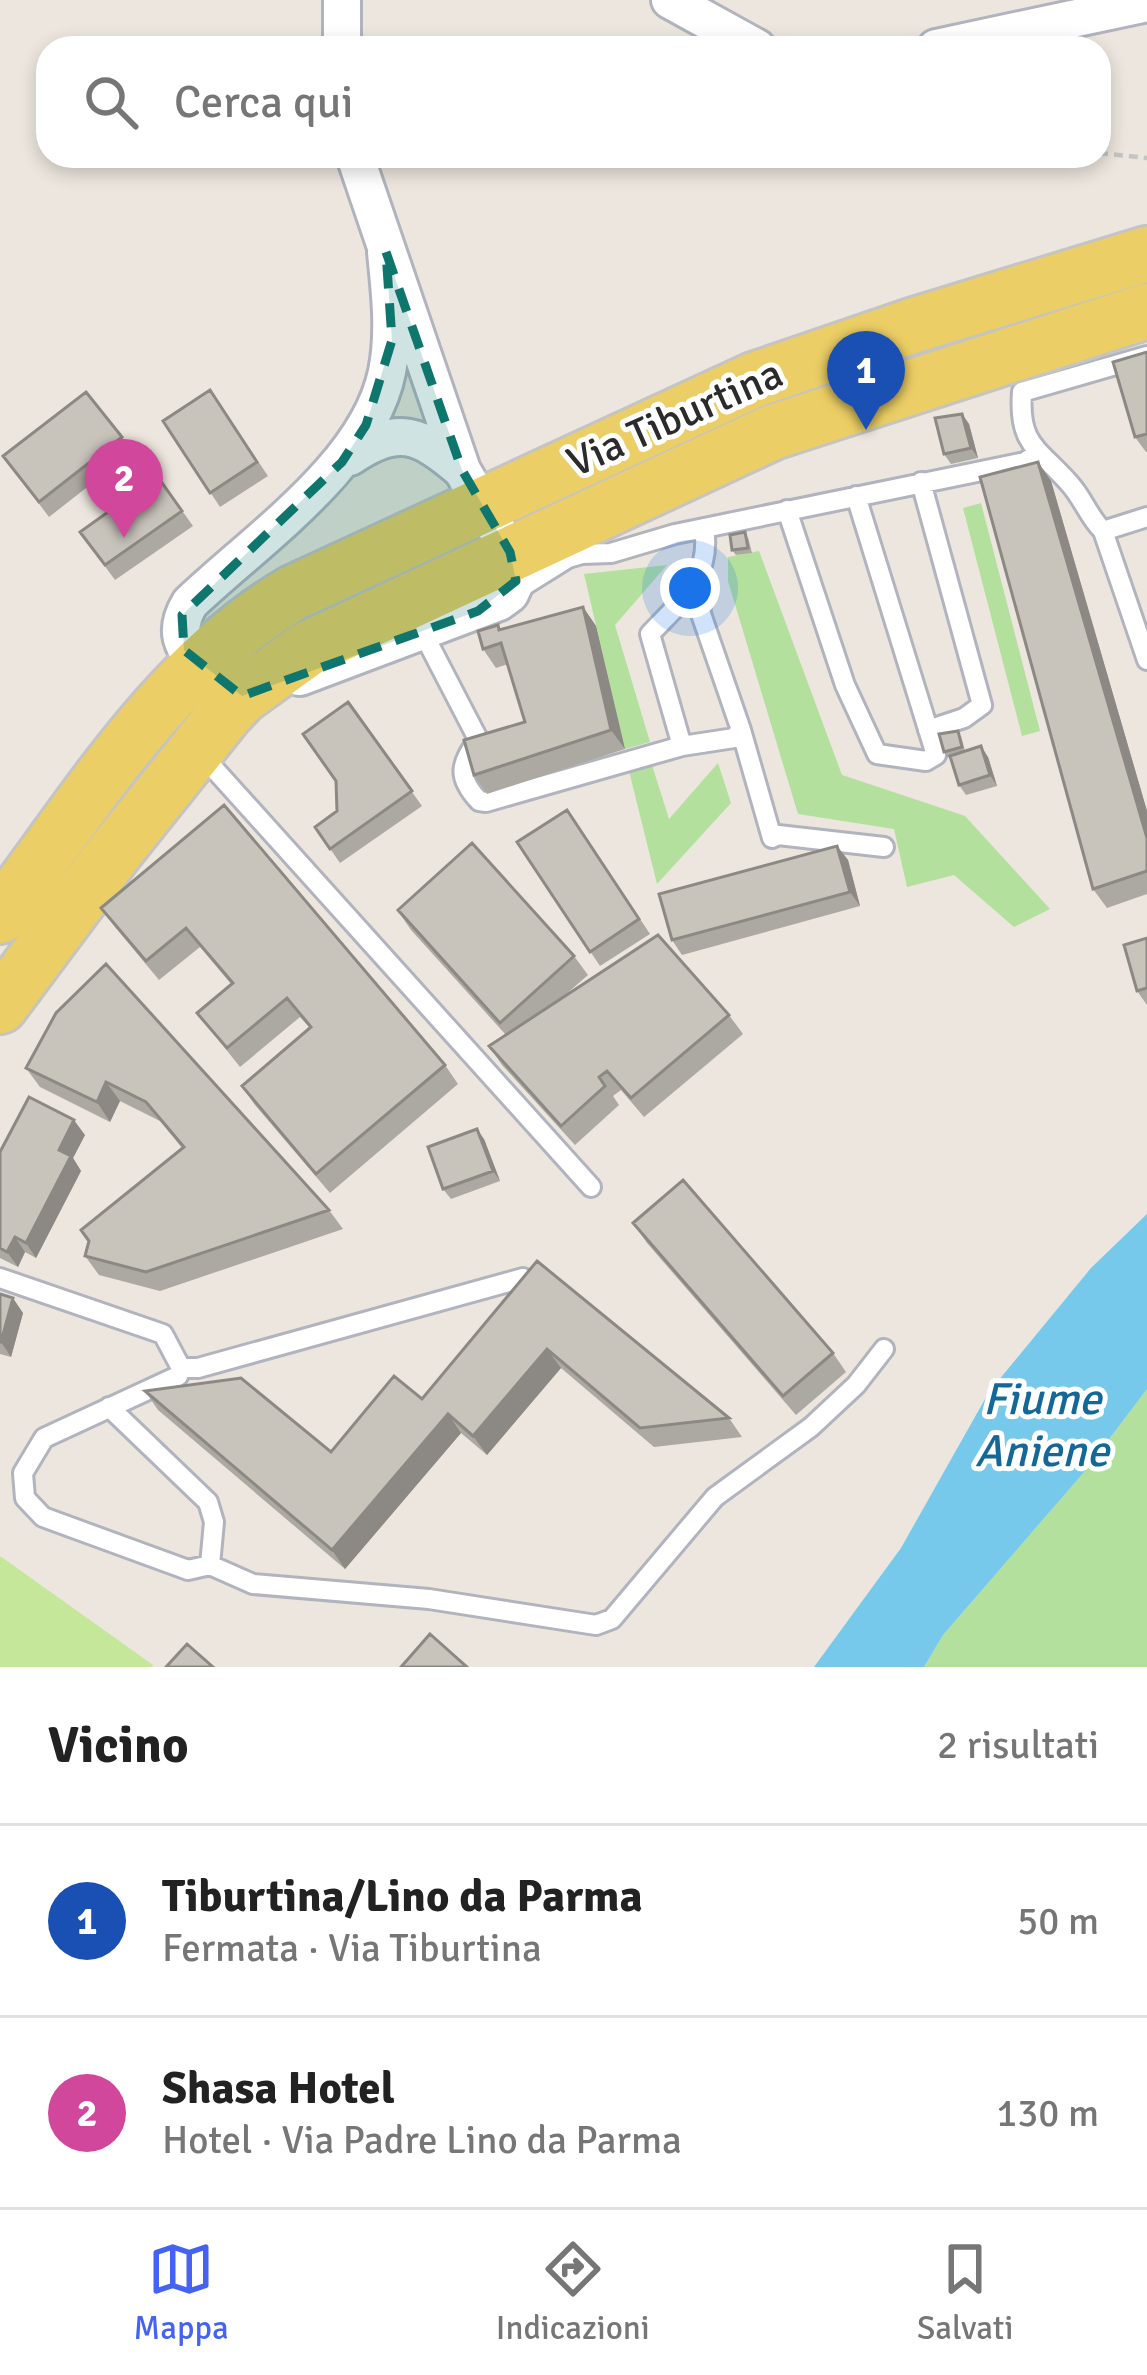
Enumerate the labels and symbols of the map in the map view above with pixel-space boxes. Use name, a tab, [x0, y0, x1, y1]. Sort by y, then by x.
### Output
pin: 1	[827, 331, 905, 430]
street label: Via Tiburtina	[559, 348, 791, 488]
pin: 2	[85, 439, 163, 538]
your location	[660, 558, 720, 618]
water label: Fiume Aniene	[975, 1372, 1111, 1479]

